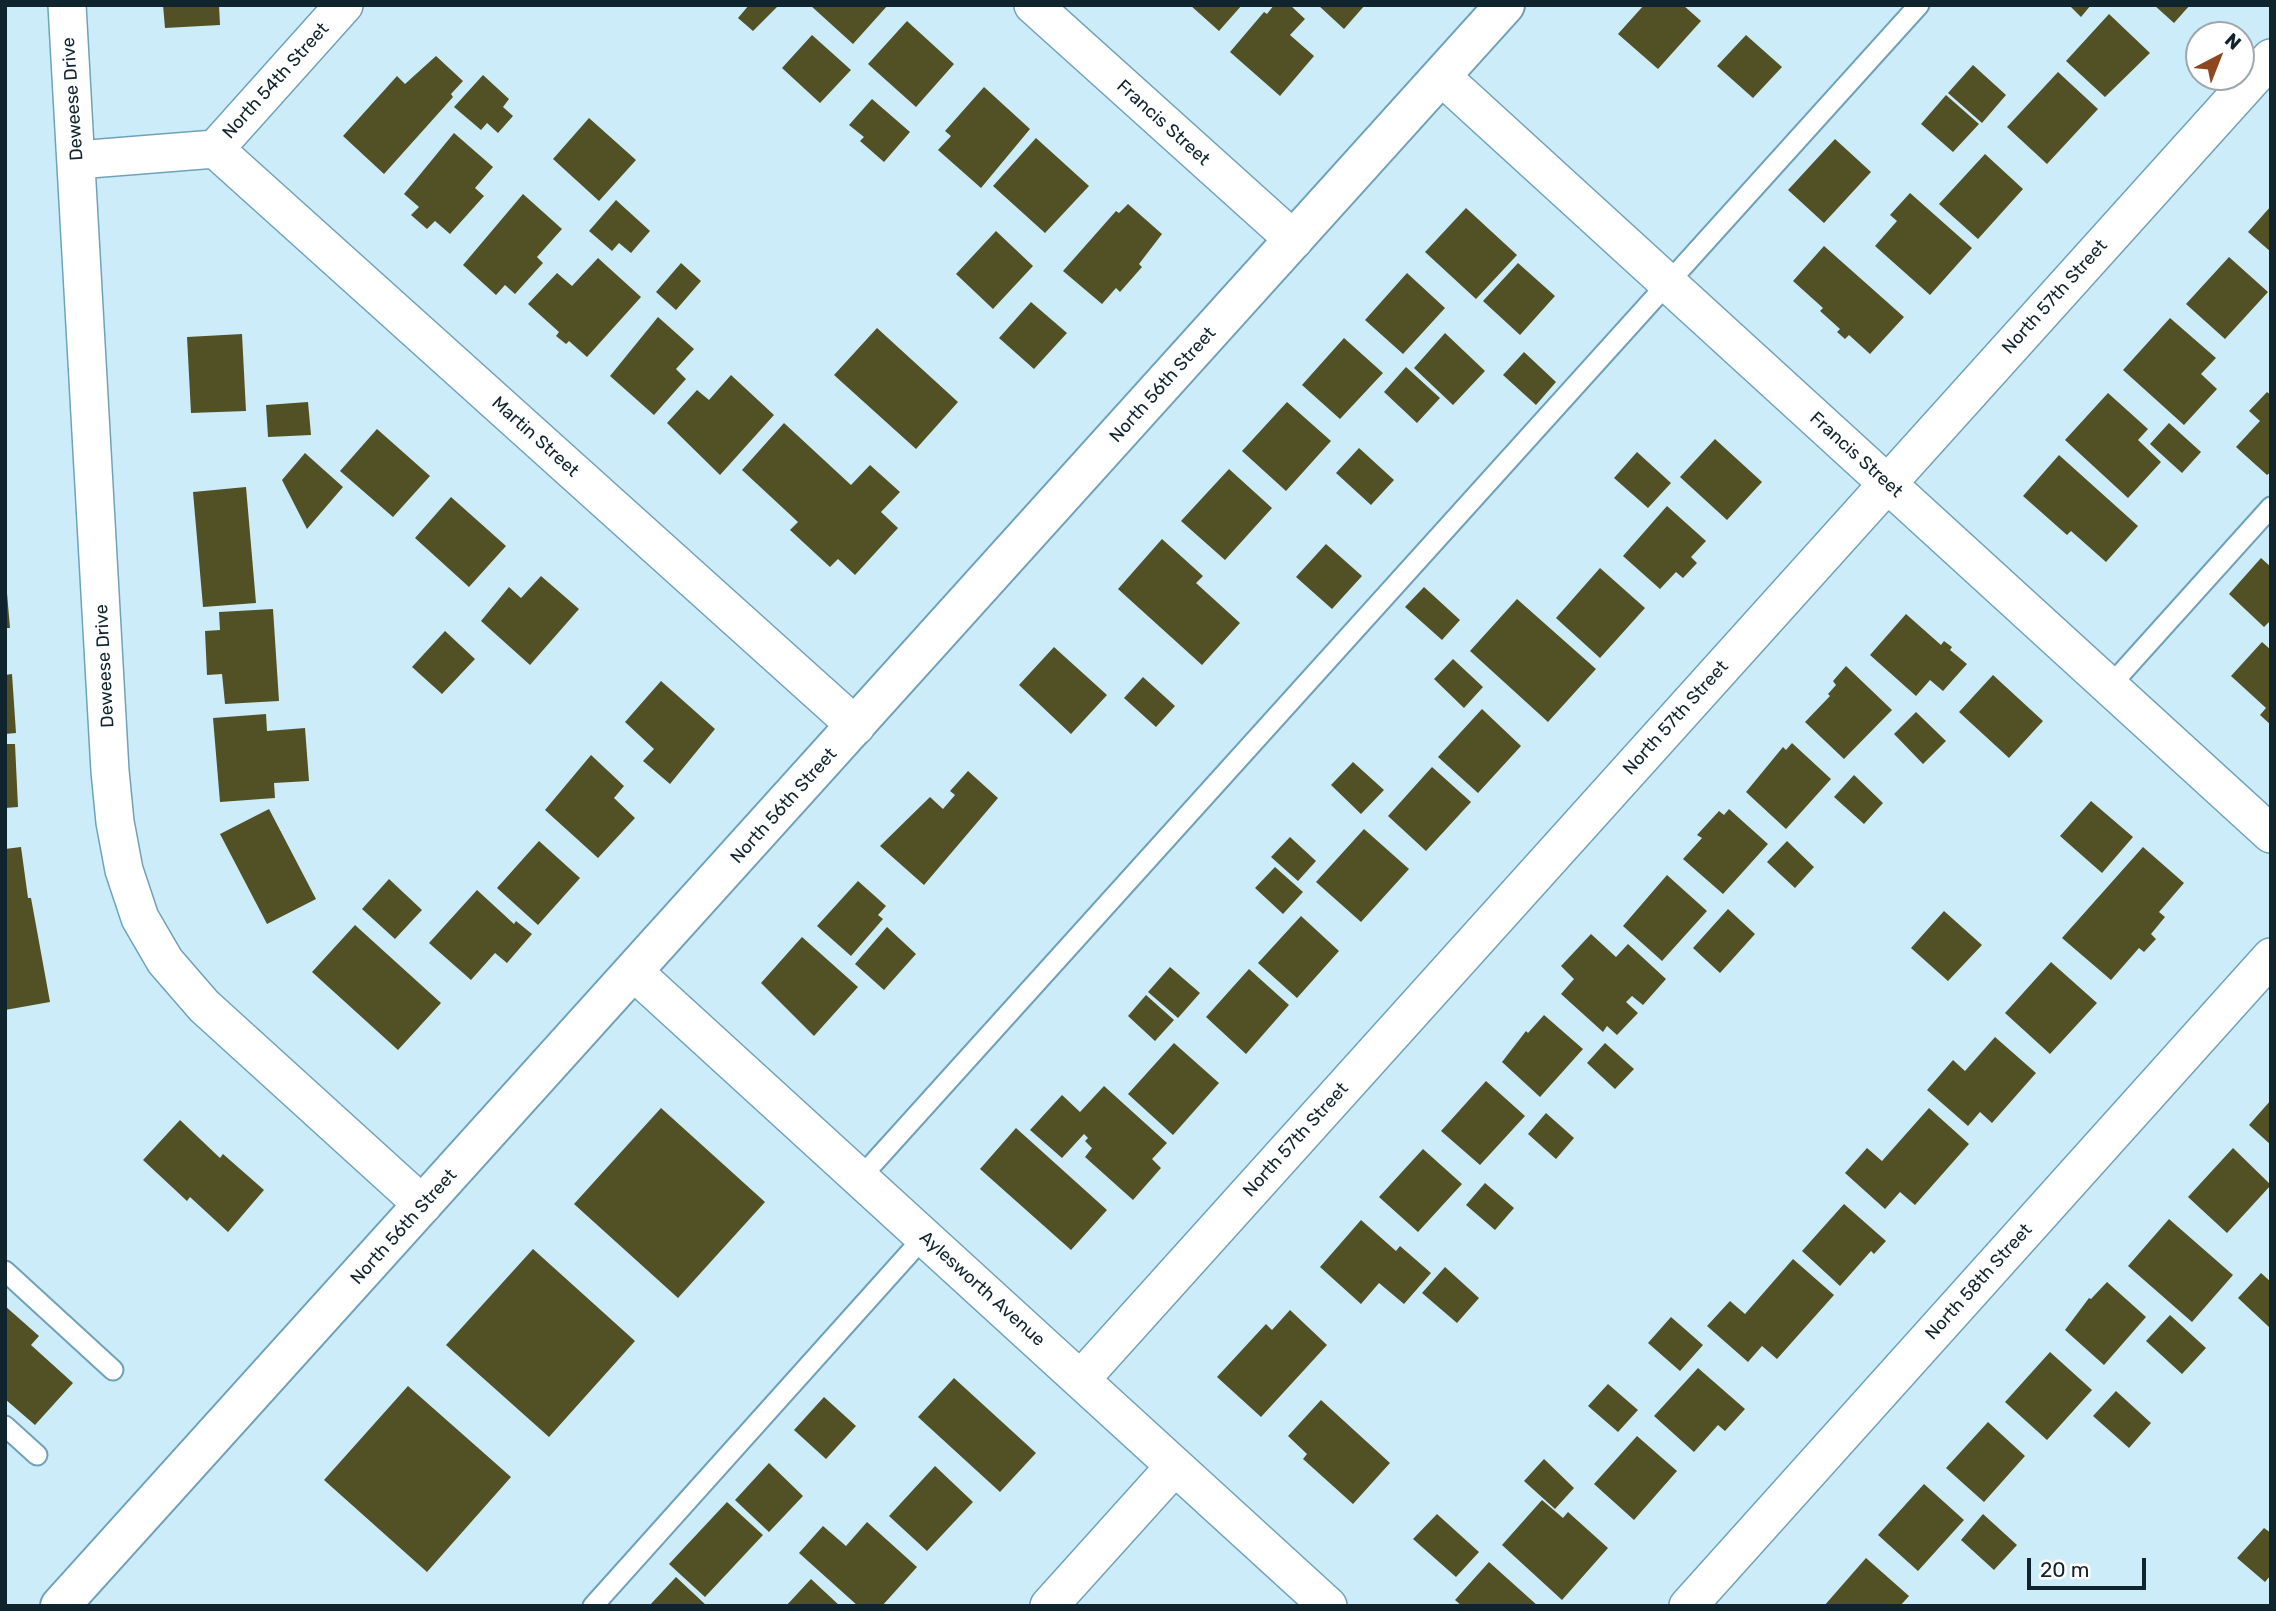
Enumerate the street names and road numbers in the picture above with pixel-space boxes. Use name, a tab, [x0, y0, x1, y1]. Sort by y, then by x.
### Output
street label: North 54th Street	[218, 19, 334, 143]
street label: Deweese Drive	[58, 37, 88, 161]
street label: Francis Street	[1112, 76, 1214, 170]
street label: North 57th Street	[1998, 235, 2112, 359]
street label: North 56th Street	[1105, 323, 1221, 447]
street label: Martin Street	[487, 392, 583, 482]
street label: Francis Street	[1805, 408, 1907, 502]
street label: Deweese Drive	[91, 604, 119, 728]
street label: North 57th Street	[1619, 656, 1733, 780]
street label: North 56th Street	[726, 744, 842, 868]
street label: North 57th Street	[1239, 1078, 1353, 1202]
street label: North 56th Street	[346, 1165, 462, 1289]
street label: North 58th Street	[1921, 1220, 2037, 1344]
street label: Aylesworth Avenue	[915, 1227, 1049, 1351]

